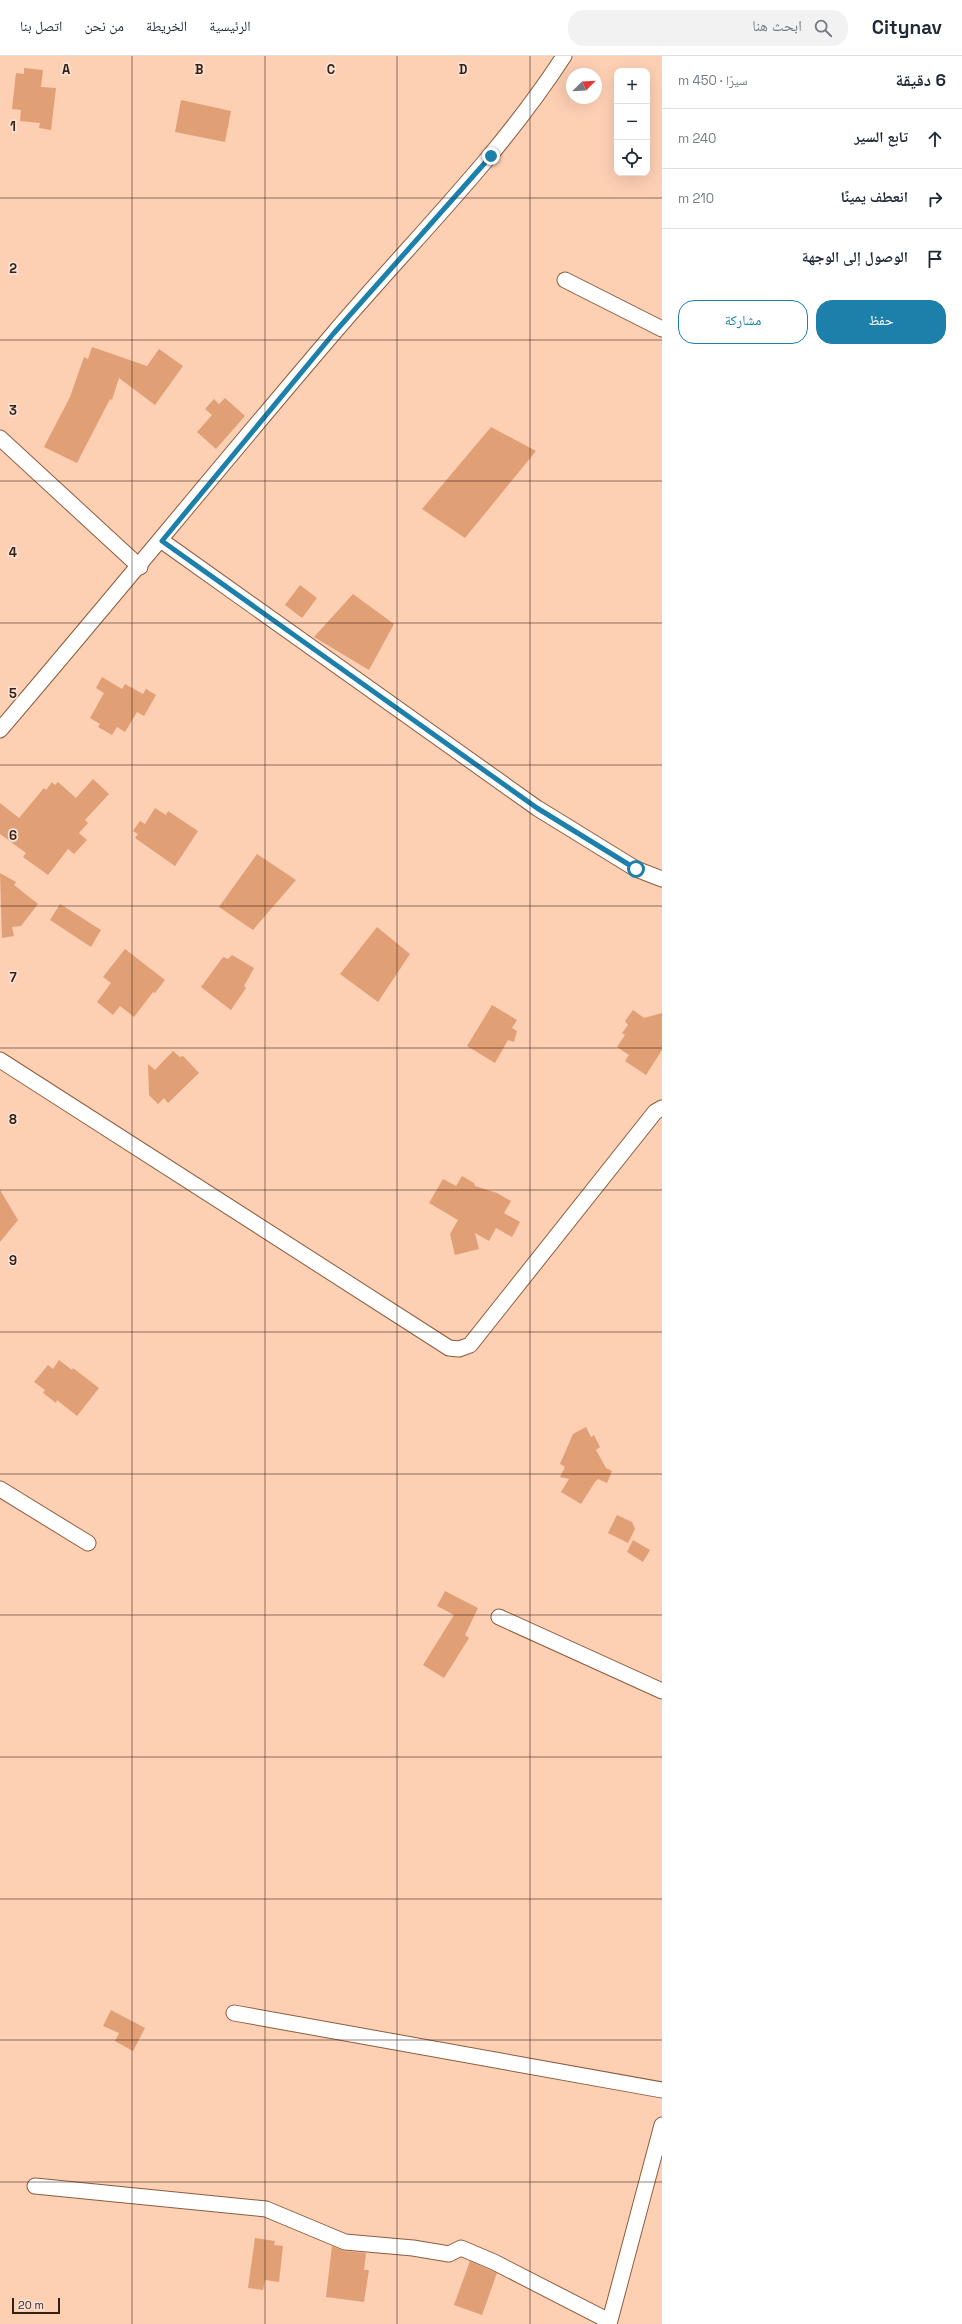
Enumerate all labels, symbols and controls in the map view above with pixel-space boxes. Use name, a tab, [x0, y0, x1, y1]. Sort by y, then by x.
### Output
search box	[568, 10, 848, 46]
text: Citynav	[872, 15, 942, 40]
text: ابحث هنا	[752, 16, 802, 35]
text: اتصل بنا	[20, 17, 62, 35]
text: من نحن	[84, 17, 124, 35]
text: الخريطة	[146, 17, 187, 35]
text: الرئيسية	[209, 17, 251, 35]
icon: search	[812, 17, 834, 39]
text: A	[62, 61, 71, 78]
text: B	[195, 61, 204, 78]
text: C	[327, 61, 335, 78]
text: D	[459, 61, 468, 78]
north arrow	[566, 68, 602, 104]
map controls	[614, 68, 650, 176]
button: +	[614, 68, 650, 104]
text: 6 دقيقة	[895, 69, 946, 91]
text: سيرًا · 450 m	[678, 72, 747, 89]
button: −	[614, 104, 650, 140]
text: 1	[10, 118, 16, 135]
text: تابع السير	[854, 127, 908, 146]
icon: ahead	[924, 128, 946, 150]
text: 240 m	[678, 130, 716, 147]
button: locate	[614, 140, 650, 176]
route end	[482, 147, 500, 165]
text: انعطف يمينًا	[841, 187, 908, 206]
icon: right	[924, 188, 946, 210]
text: 210 m	[678, 190, 714, 207]
text: الوصول إلى الوجهة	[802, 247, 908, 266]
icon: arrive	[924, 248, 946, 270]
text: 2	[9, 260, 17, 277]
button: مشاركة	[678, 300, 808, 344]
button: حفظ	[816, 300, 946, 344]
text: 3	[9, 402, 17, 419]
text: 4	[9, 544, 17, 561]
text: 5	[9, 685, 17, 702]
text: 6	[9, 827, 17, 844]
route start	[627, 860, 645, 878]
text: 7	[9, 969, 17, 986]
text: 8	[9, 1111, 17, 1128]
text: 9	[9, 1252, 17, 1269]
scale bar	[12, 2296, 60, 2315]
text: 20 m	[18, 2298, 44, 2312]

